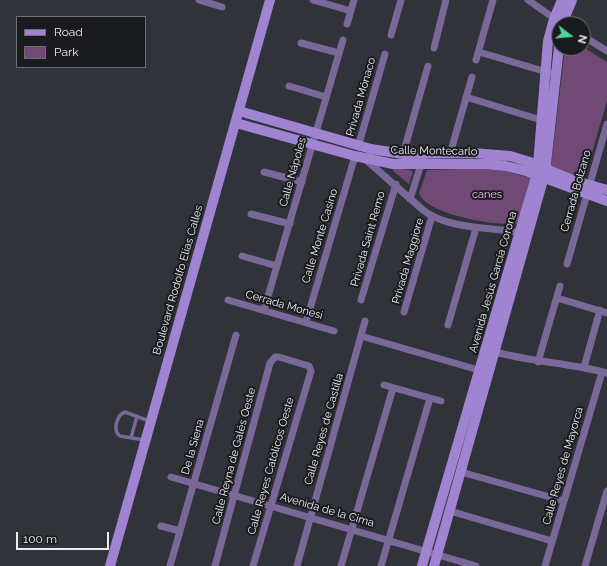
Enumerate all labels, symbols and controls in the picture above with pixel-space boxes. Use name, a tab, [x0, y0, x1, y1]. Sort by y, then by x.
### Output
legend	[16, 16, 146, 68]
north arrow	[551, 16, 591, 56]
text: Road	[54, 25, 83, 39]
text: N	[575, 33, 589, 45]
text: Park	[54, 45, 79, 59]
street label: Privada Mónaco	[343, 56, 379, 138]
street label: Calle Nápoles	[277, 136, 309, 208]
street label: Calle Montecarlo	[391, 144, 477, 158]
street label: Cerrada Bolzano	[558, 149, 594, 233]
street label: Calle Monte Casino	[299, 187, 341, 285]
park label: canes	[472, 188, 502, 202]
street label: Privada Saint Remo	[348, 190, 388, 288]
street label: Boulevard Rodolfo Elías Calles	[150, 204, 206, 356]
street label: Avenida Jesús García Corona	[466, 210, 520, 354]
street label: Privada Maggiore	[389, 217, 427, 305]
street label: Cerrada Monesi	[244, 288, 324, 322]
street label: Calle Reyes de Castilla	[302, 372, 346, 486]
street label: Calle Reyna de Galés Oeste	[209, 386, 259, 526]
street label: Calle Reyes Católicos Oeste	[245, 396, 297, 536]
street label: Calle Reyes de Mayorca	[540, 406, 586, 526]
street label: De la Siena	[179, 418, 207, 476]
street label: Avenida de la Cima	[278, 490, 376, 530]
scale bar	[18, 524, 111, 550]
text: 100 m	[23, 532, 57, 546]

